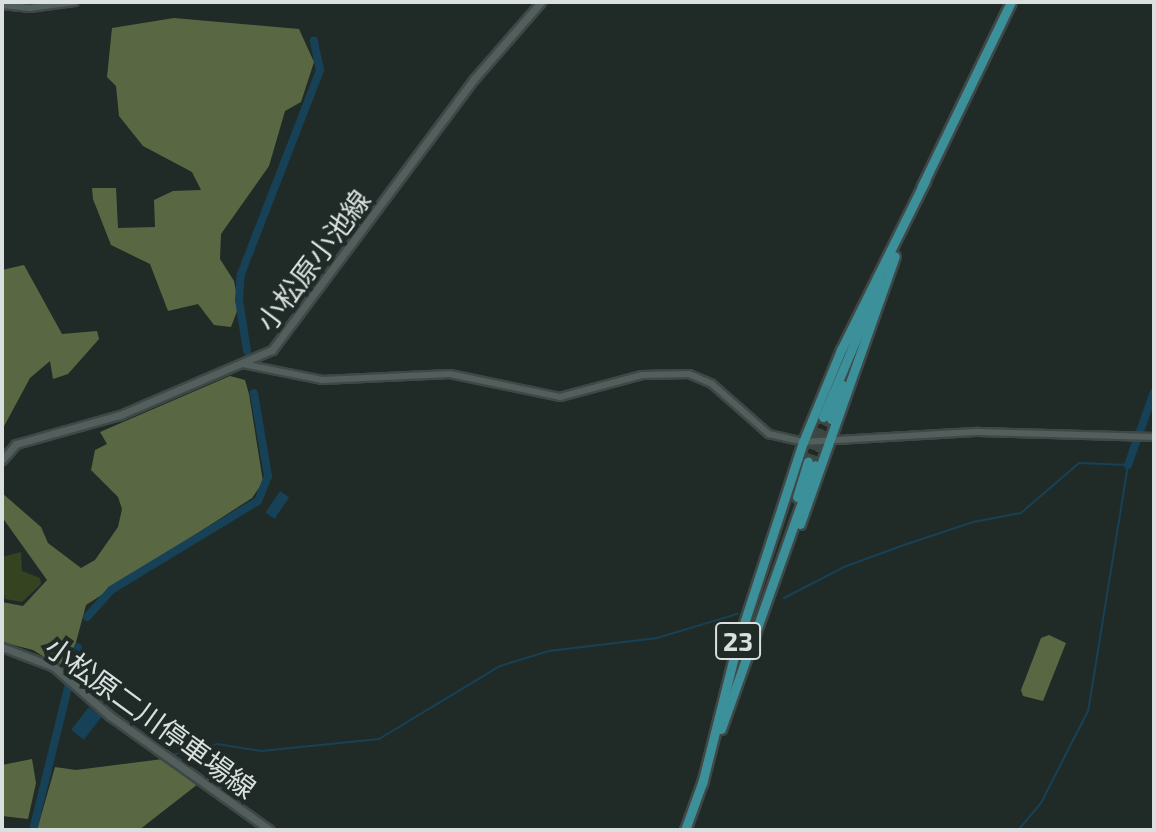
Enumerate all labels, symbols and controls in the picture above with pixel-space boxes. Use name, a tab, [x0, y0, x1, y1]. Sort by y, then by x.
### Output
street label: 小松原小池線	[249, 183, 377, 337]
road number: 23	[714, 619, 762, 663]
street label: 小松原二川停車場線	[39, 629, 263, 805]

